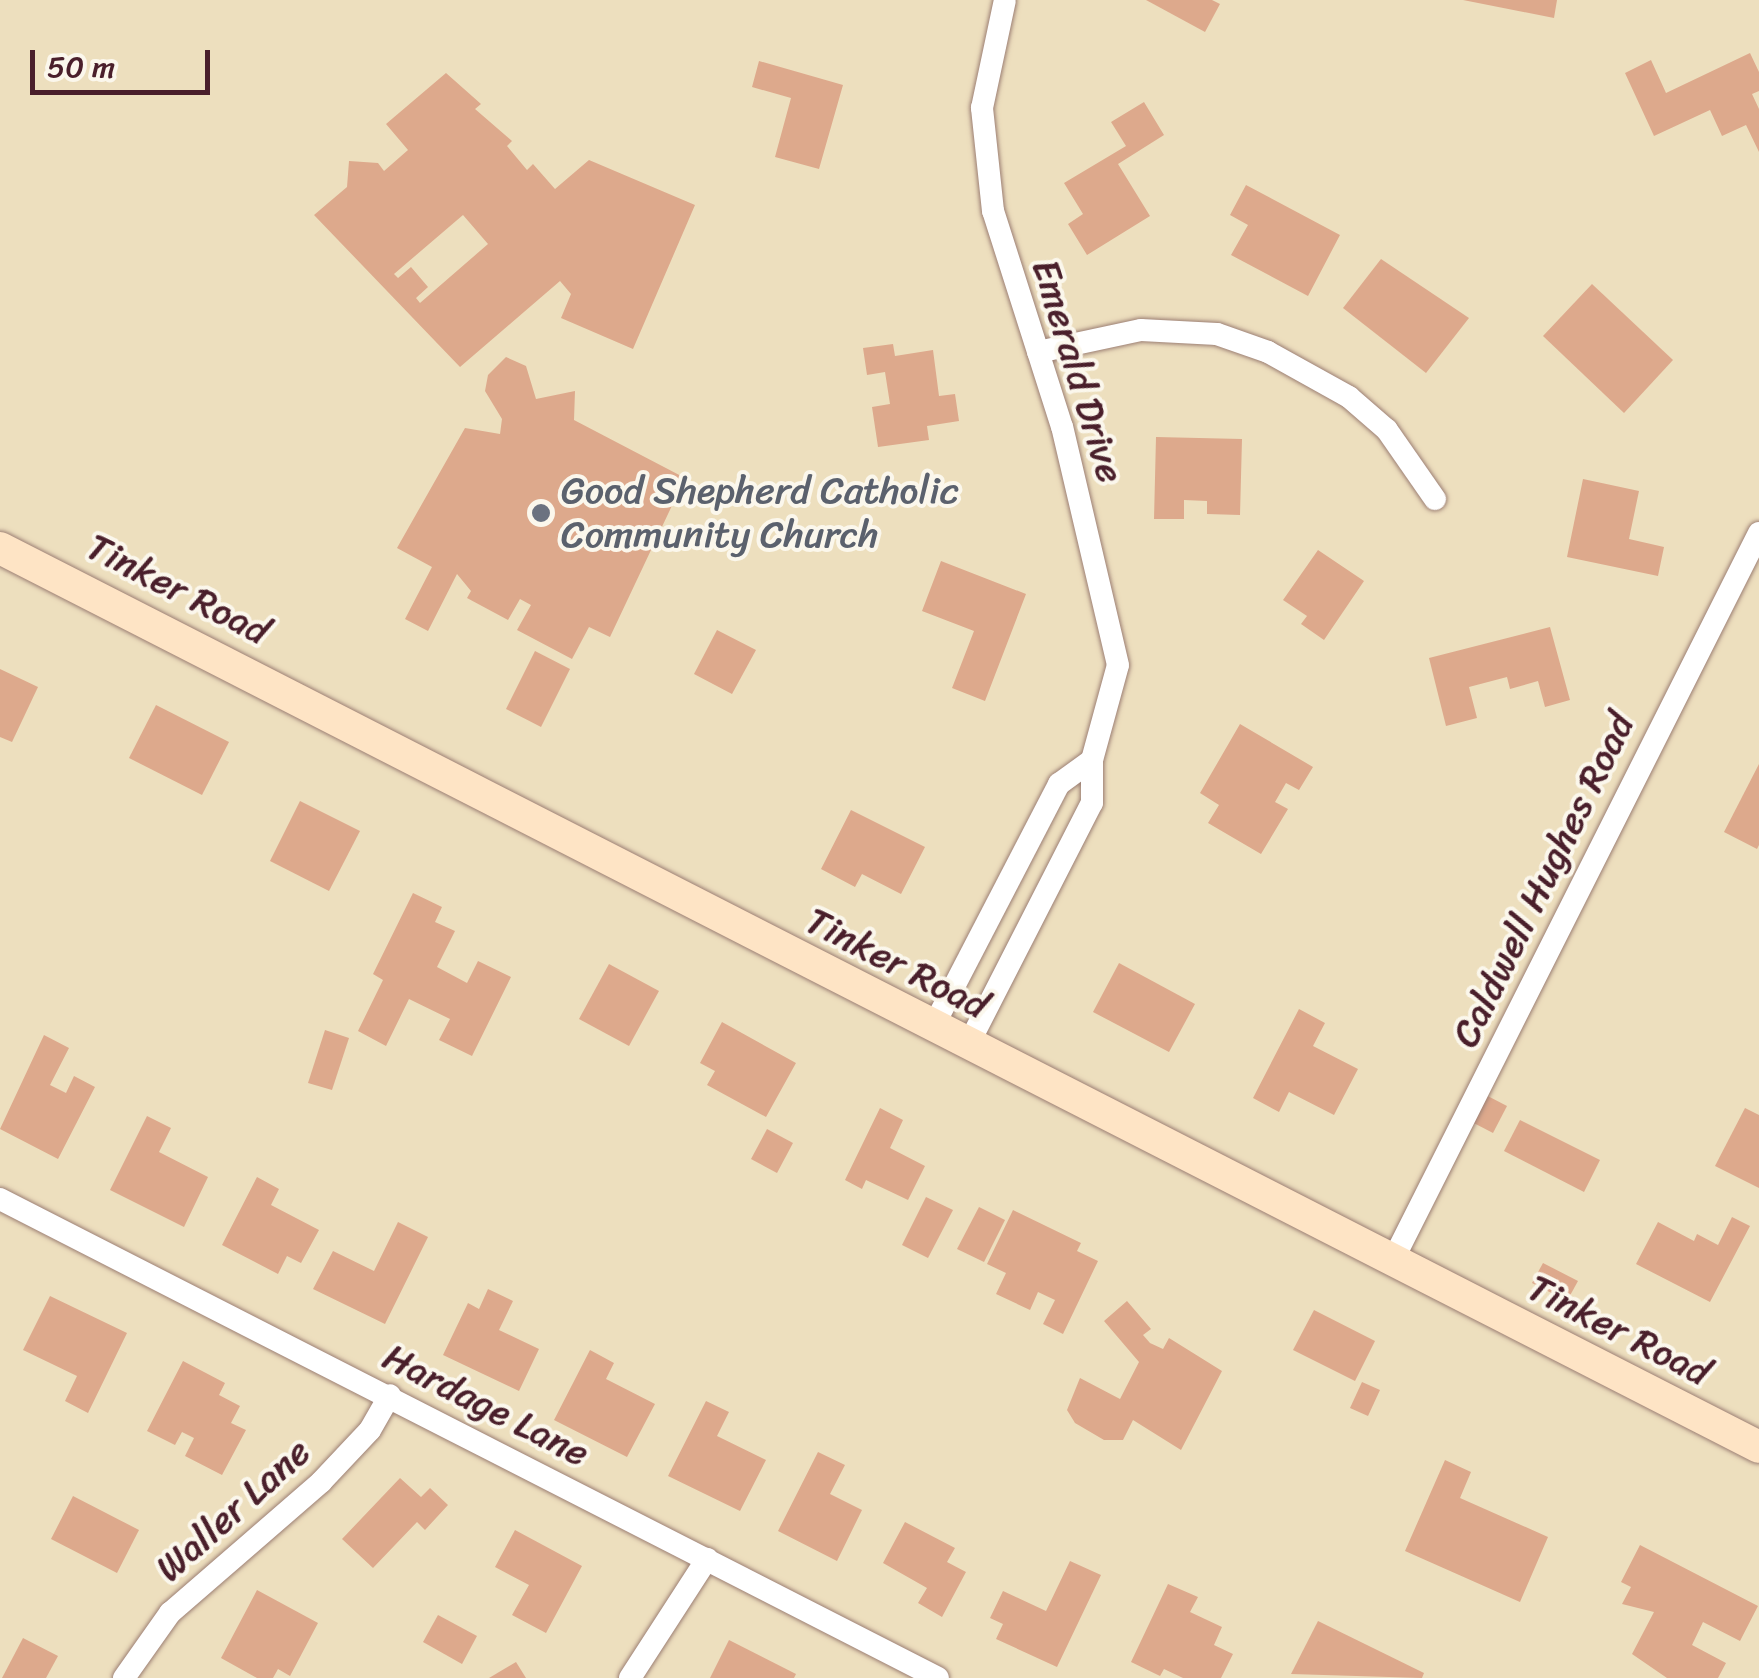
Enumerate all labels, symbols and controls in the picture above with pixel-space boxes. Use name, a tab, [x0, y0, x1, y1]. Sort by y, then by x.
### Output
scale bar	[35, 30, 215, 92]
text: 50 m	[47, 40, 115, 94]
street label: Emerald Drive	[1022, 254, 1134, 488]
place label: Good Shepherd Catholic Community Church	[561, 468, 960, 558]
marker: Good Shepherd Catholic Community Church	[530, 502, 552, 524]
street label: Tinker Road	[79, 524, 277, 654]
street label: Caldwell Hughes Road	[1443, 707, 1643, 1053]
street label: Tinker Road	[798, 898, 996, 1028]
street label: Tinker Road	[1520, 1265, 1718, 1395]
street label: Hardage Lane	[376, 1334, 596, 1476]
street label: Waller Lane	[147, 1429, 319, 1591]

